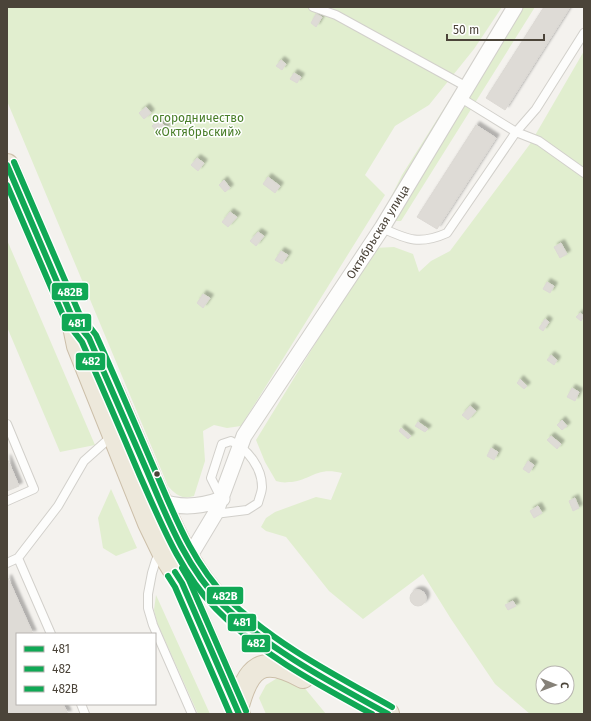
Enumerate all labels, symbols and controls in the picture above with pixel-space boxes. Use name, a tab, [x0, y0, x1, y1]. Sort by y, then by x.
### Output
scale bar	[447, 16, 544, 42]
text: 50 m	[453, 23, 479, 37]
park label: огородничество «Октябрьский»	[152, 111, 244, 139]
street label: Октябрьская улица	[343, 182, 413, 282]
line badge: 482В	[51, 282, 89, 301]
text: 482В	[58, 286, 83, 299]
line badge: 481	[61, 313, 92, 332]
text: 481	[68, 317, 86, 330]
line badge: 482	[75, 352, 106, 371]
text: 482	[82, 355, 100, 368]
unlabelled marker	[152, 469, 162, 479]
line badge: 482В	[206, 586, 244, 605]
text: 482В	[213, 590, 238, 603]
line badge: 481	[227, 613, 257, 632]
text: 481	[233, 616, 251, 629]
legend	[16, 633, 156, 705]
line badge: 482	[241, 634, 271, 653]
text: 482	[247, 637, 265, 650]
text: 481	[52, 642, 70, 656]
text: 482	[52, 662, 71, 676]
north arrow	[535, 665, 575, 705]
text: 482В	[52, 682, 78, 696]
text: С	[558, 682, 571, 689]

